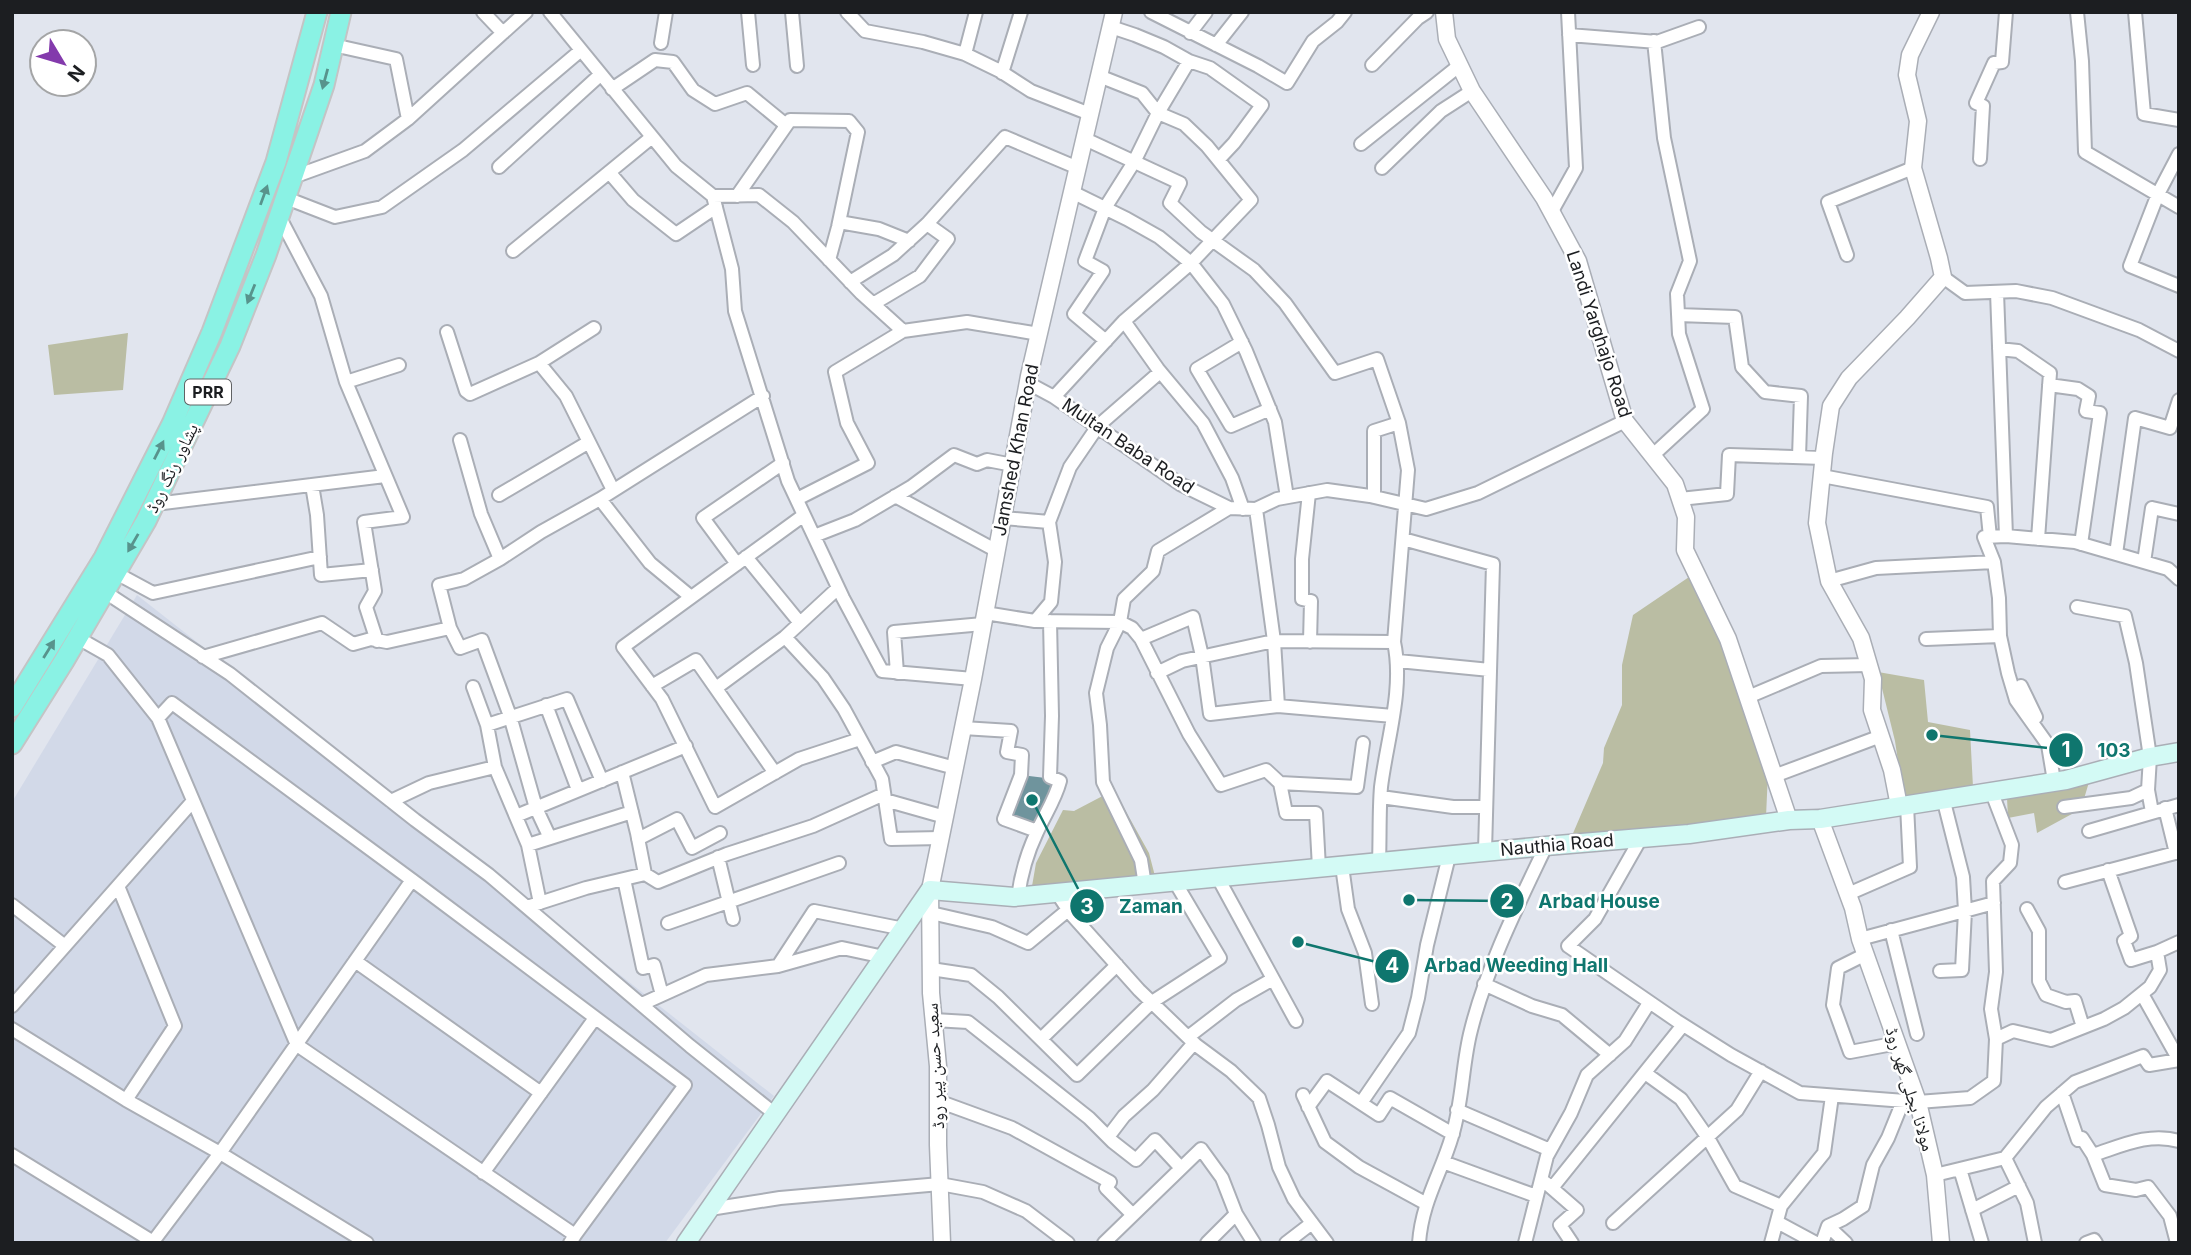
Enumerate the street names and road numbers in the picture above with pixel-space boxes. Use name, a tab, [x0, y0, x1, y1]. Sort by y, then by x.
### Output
street label: Landi Yarghajo Road	[1563, 248, 1636, 420]
street label: Jamshed Khan Road	[989, 362, 1042, 538]
road number: PRR	[185, 380, 231, 404]
street label: Multan Baba Road	[1058, 394, 1198, 498]
street label: پشاور رنگ روڈ	[141, 420, 203, 516]
street label: Nauthia Road	[1499, 829, 1615, 860]
street label: سعید حسن پیر روڈ	[921, 1002, 949, 1130]
street label: مولانا بجلی گھر روڈ	[1881, 1024, 1939, 1154]

